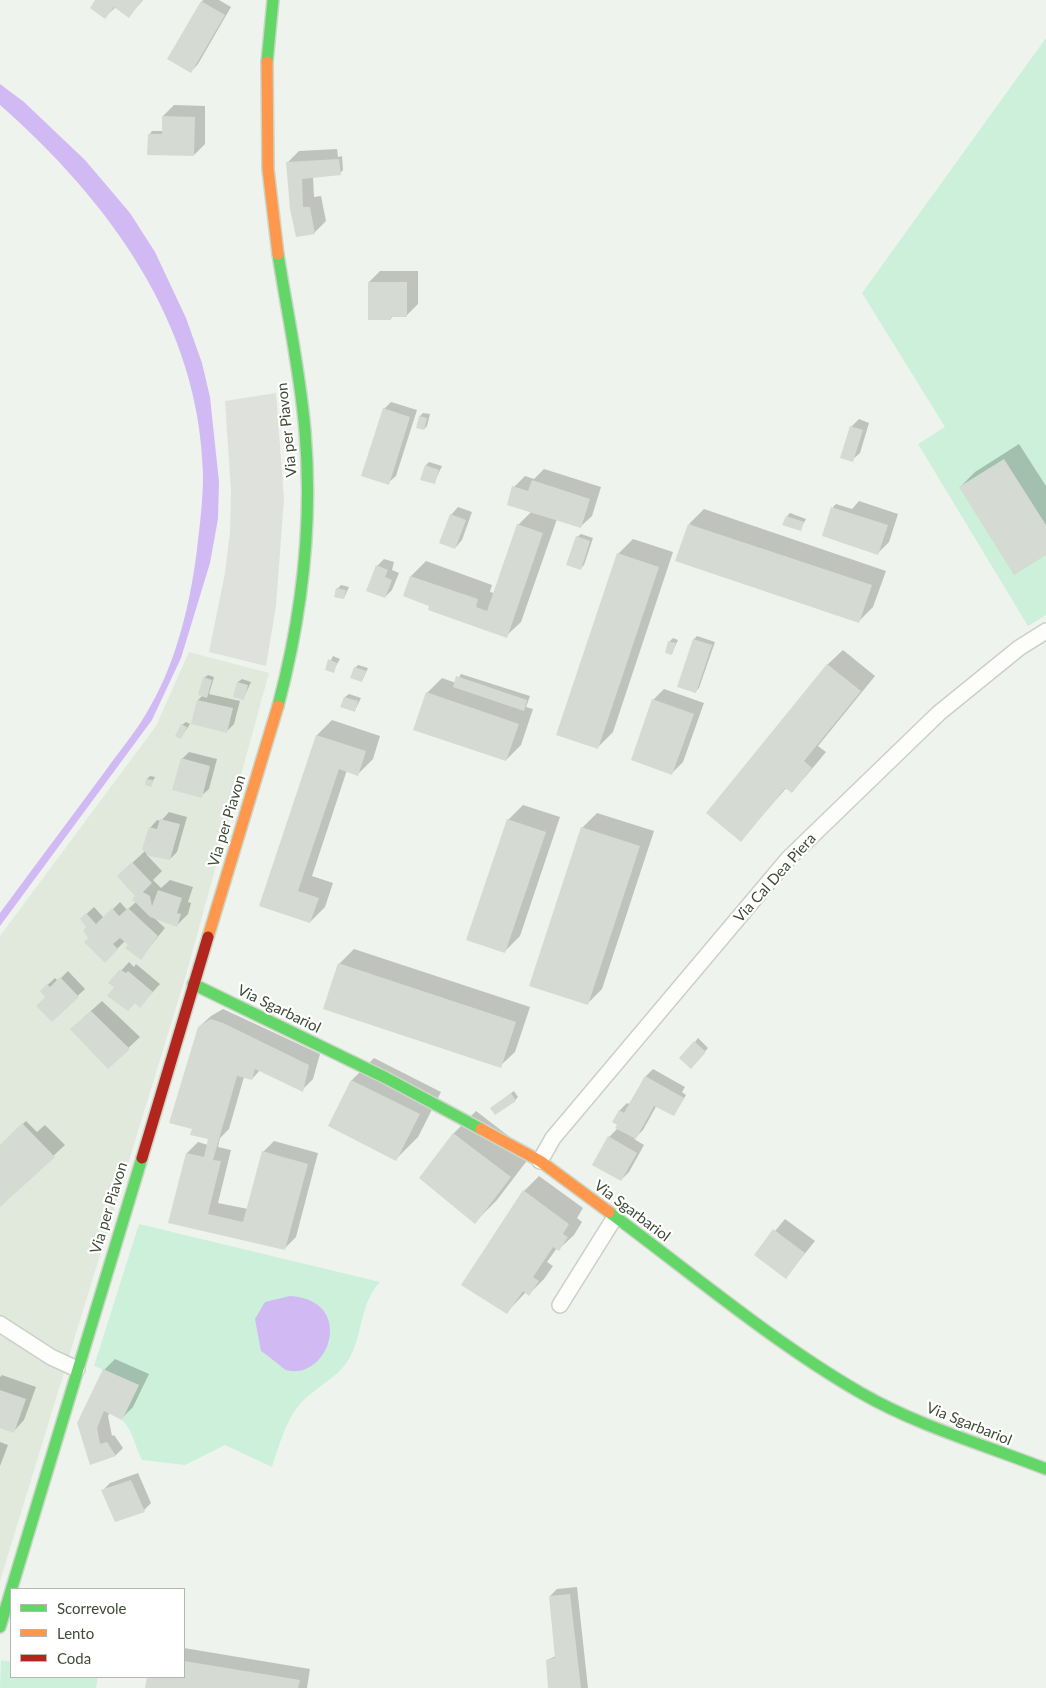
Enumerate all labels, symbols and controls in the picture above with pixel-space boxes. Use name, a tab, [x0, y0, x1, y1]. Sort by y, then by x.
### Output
street label: Via per Piavon	[273, 382, 301, 478]
street label: Via per Piavon	[205, 773, 249, 869]
street label: Via Cal Dea Piera	[730, 830, 820, 926]
street label: Via Sgarbariol	[234, 981, 324, 1037]
street label: Via per Piavon	[87, 1160, 131, 1256]
street label: Via Sgarbariol	[590, 1177, 674, 1245]
street label: Via Sgarbariol	[924, 1399, 1014, 1449]
legend	[10, 1588, 185, 1678]
text: Scorrevole	[57, 1599, 127, 1617]
text: Lento	[57, 1624, 94, 1642]
text: Coda	[57, 1649, 91, 1667]

